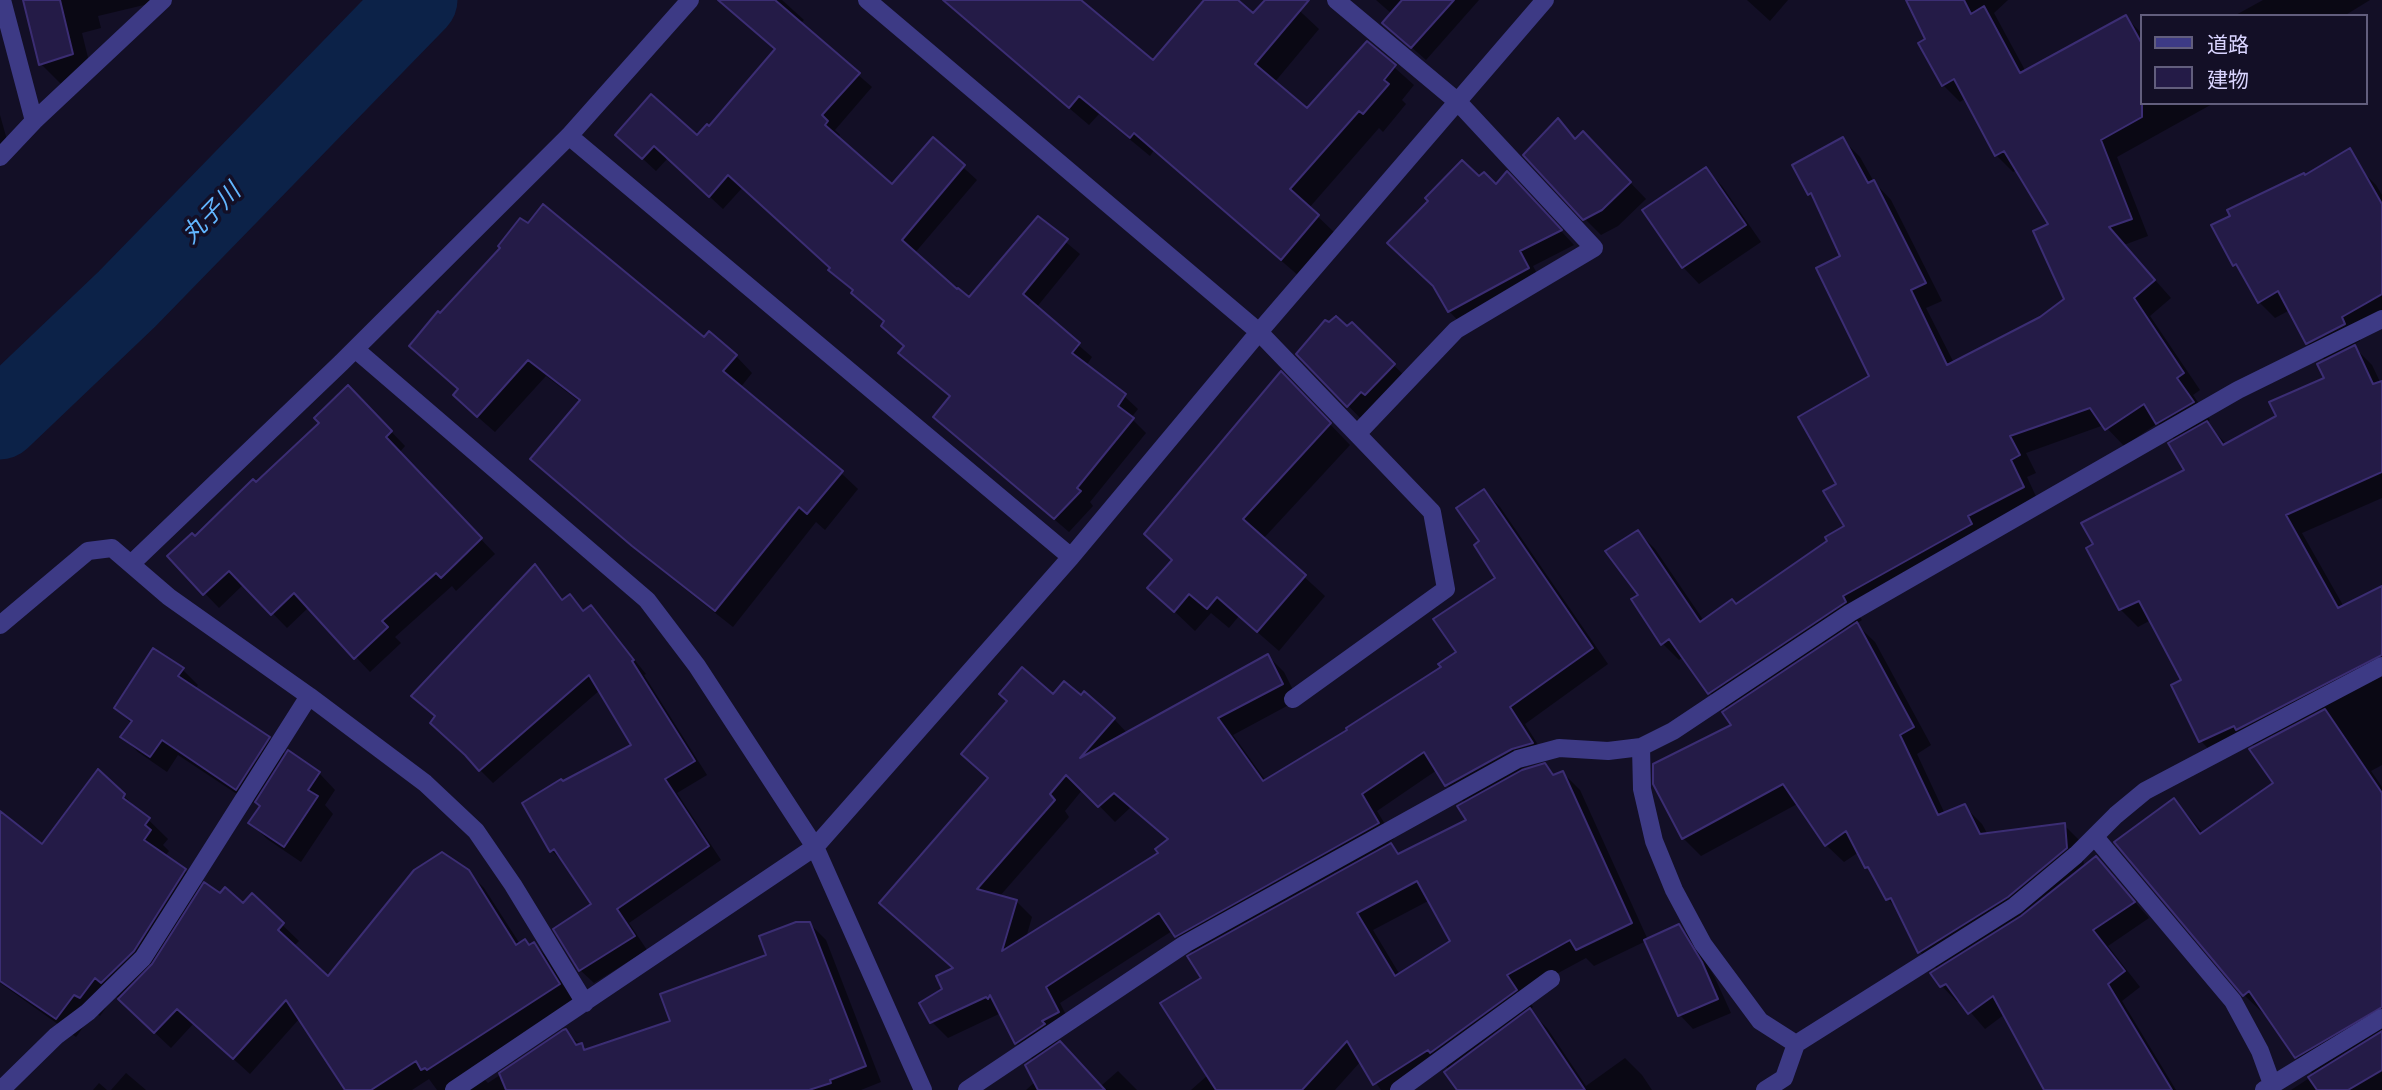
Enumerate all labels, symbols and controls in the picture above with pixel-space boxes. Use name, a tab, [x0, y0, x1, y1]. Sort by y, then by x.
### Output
legend	[2140, 14, 2368, 105]
text: 道路	[2207, 31, 2249, 56]
text: 建物	[2207, 66, 2249, 91]
water label: 丸子川	[176, 177, 246, 249]

